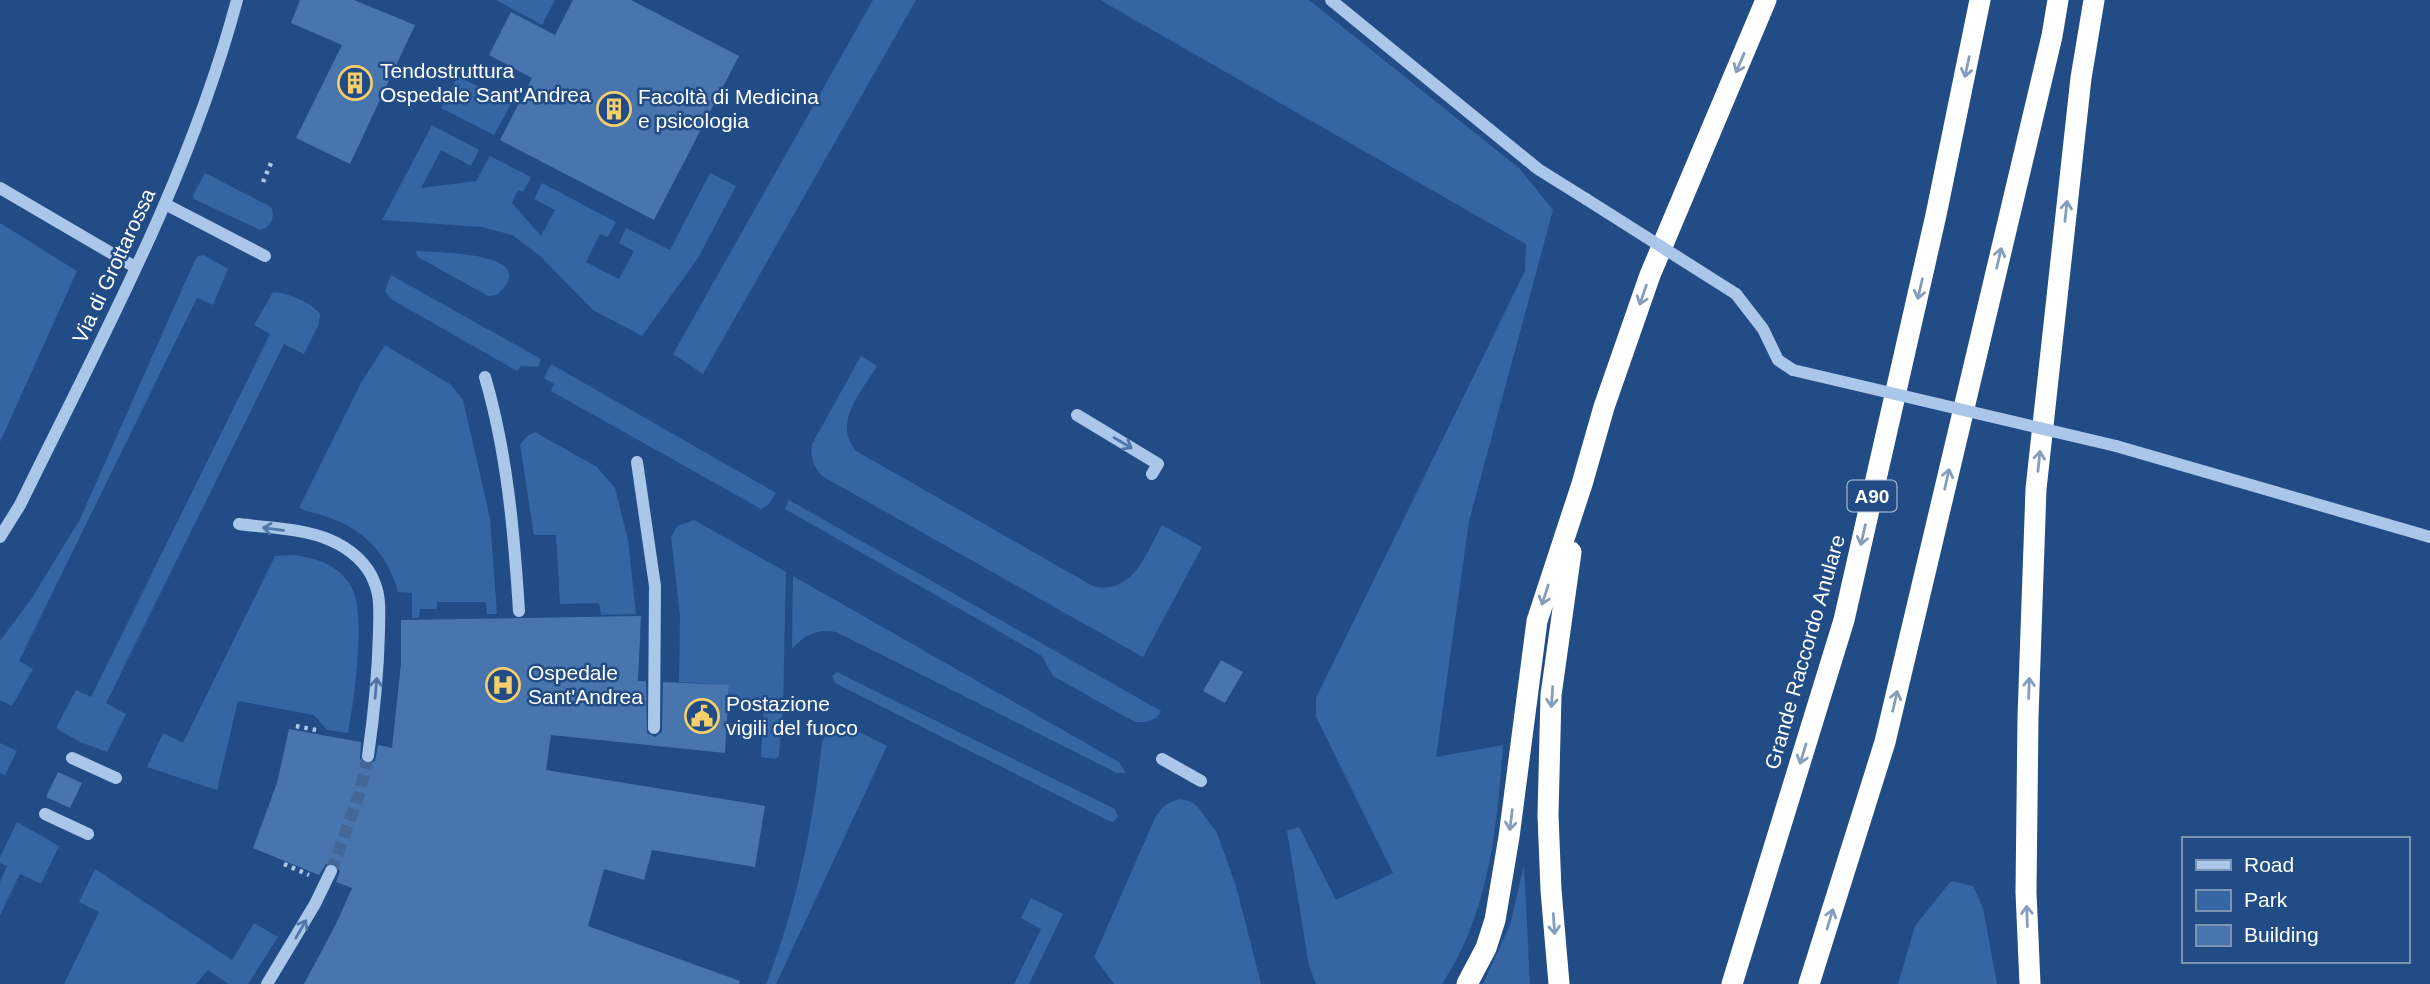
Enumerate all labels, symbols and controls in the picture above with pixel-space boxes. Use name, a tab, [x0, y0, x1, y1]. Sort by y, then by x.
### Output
one-way arrow	[1732, 52, 1745, 73]
one-way arrow	[1959, 55, 1973, 78]
place label: Tendostruttura Ospedale Sant'Andrea	[380, 59, 591, 106]
building icon: Tendostruttura Ospedale Sant'Andrea	[336, 64, 374, 102]
place label: Facoltà di Medicina e psicologia	[638, 85, 819, 132]
building icon: Facoltà di Medicina e psicologia	[595, 90, 633, 128]
street label: Via di Grottarossa	[68, 185, 160, 347]
one-way arrow	[2060, 200, 2073, 222]
one-way arrow	[1993, 247, 2006, 270]
one-way arrow	[1912, 277, 1926, 300]
one-way arrow	[1636, 284, 1648, 306]
one-way arrow	[1112, 436, 1132, 450]
one-way arrow	[2033, 450, 2046, 473]
one-way arrow	[1941, 469, 1954, 491]
road number: A90	[1848, 481, 1896, 512]
one-way arrow	[262, 522, 285, 535]
one-way arrow	[1856, 523, 1870, 546]
street label: Grande Raccordo Anulare	[1760, 532, 1849, 772]
one-way arrow	[1538, 584, 1551, 606]
place label: Ospedale Sant'Andrea	[528, 661, 643, 708]
hospital icon: Ospedale Sant'Andrea	[484, 666, 522, 704]
one-way arrow	[370, 677, 383, 700]
one-way arrow	[2023, 677, 2036, 700]
one-way arrow	[1545, 685, 1558, 708]
one-way arrow	[1888, 690, 1902, 713]
place label: Postazione vigili del fuoco	[726, 692, 858, 739]
public building icon: Postazione vigili del fuoco	[683, 697, 721, 735]
one-way arrow	[1795, 743, 1808, 765]
one-way arrow	[1504, 808, 1517, 831]
legend	[2182, 837, 2409, 963]
text: Road	[2244, 853, 2294, 876]
text: Park	[2244, 888, 2288, 911]
one-way arrow	[2021, 905, 2034, 928]
one-way arrow	[1824, 908, 1837, 930]
one-way arrow	[1547, 913, 1560, 936]
one-way arrow	[294, 919, 308, 939]
text: Building	[2244, 923, 2319, 946]

